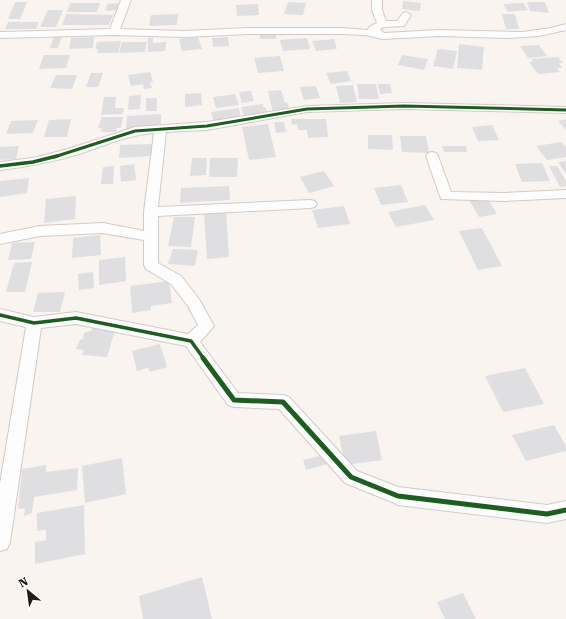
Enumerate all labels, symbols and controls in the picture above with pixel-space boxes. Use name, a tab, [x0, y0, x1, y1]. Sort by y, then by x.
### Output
north arrow	[8, 571, 48, 611]
text: N	[17, 575, 31, 590]

